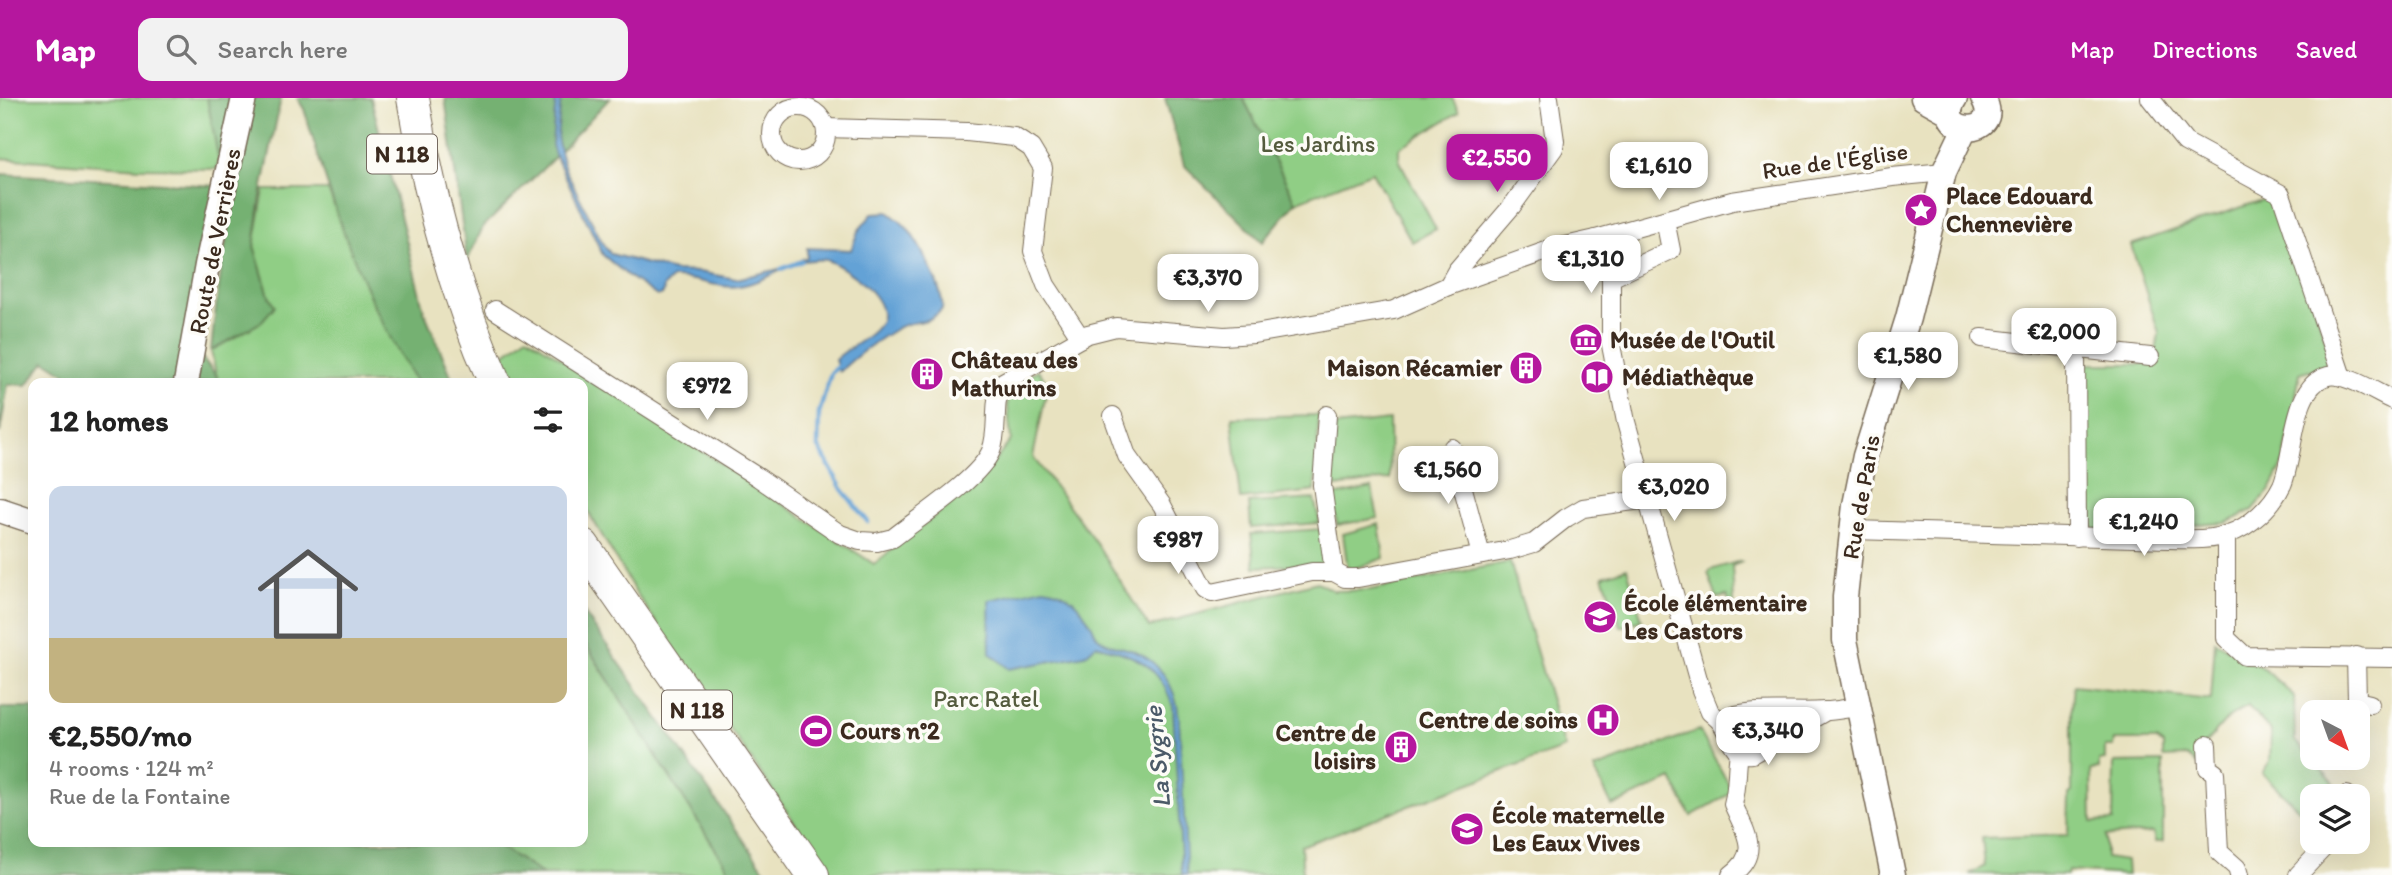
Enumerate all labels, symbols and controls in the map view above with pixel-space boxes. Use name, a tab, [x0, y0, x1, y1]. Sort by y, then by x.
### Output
search box	[138, 18, 628, 81]
text: Map	[35, 30, 96, 69]
icon: search	[162, 30, 200, 68]
text: Search here	[218, 33, 348, 65]
text: Map	[2070, 35, 2114, 64]
text: Directions	[2152, 35, 2258, 64]
text: Saved	[2296, 35, 2357, 64]
park label: Les Jardins	[1261, 129, 1375, 158]
road number: N 118	[367, 134, 437, 174]
pin: €2,550	[1440, 134, 1554, 194]
street label: Rue de l'Église	[1760, 136, 1910, 185]
pin: €1,610	[1602, 142, 1716, 202]
text: €2,550	[1463, 143, 1532, 171]
street label: Route de Verrières	[182, 145, 247, 336]
text: €1,610	[1626, 151, 1692, 179]
place label: Place Edouard Chennevière	[1946, 181, 2093, 238]
place icon: Place Edouard Chennevière	[1902, 191, 1940, 229]
pin: €1,310	[1534, 236, 1648, 295]
text: €1,310	[1558, 244, 1624, 272]
pin: €3,370	[1151, 254, 1265, 314]
text: €3,370	[1173, 263, 1243, 291]
pin: €2,000	[2007, 308, 2121, 368]
text: €2,000	[2027, 317, 2101, 345]
museum icon: Musée de l'Outil	[1567, 321, 1605, 359]
place label: Musée de l'Outil	[1610, 325, 1775, 354]
pin: €1,580	[1851, 332, 1965, 392]
text: €1,580	[1874, 341, 1942, 369]
place label: Château des Mathurins	[951, 345, 1078, 402]
building icon: Maison Récamier	[1507, 349, 1545, 387]
place label: Maison Récamier	[1327, 353, 1503, 382]
building icon: Château des Mathurins	[908, 355, 946, 393]
library icon: Médiathèque	[1578, 358, 1616, 396]
pin: €972	[666, 362, 748, 422]
place label: Médiathèque	[1622, 362, 1754, 392]
text: €972	[683, 371, 731, 399]
icon: filters	[529, 401, 567, 439]
text: 12 homes	[49, 402, 169, 439]
street label: Rue de Paris	[1835, 432, 1886, 562]
pin: €1,560	[1391, 446, 1505, 506]
text: €1,560	[1414, 455, 1482, 483]
pin: €3,020	[1617, 464, 1731, 523]
text: €3,020	[1638, 472, 1710, 500]
pin: €1,240	[2087, 498, 2201, 558]
text: €1,240	[2109, 507, 2179, 535]
pin: €987	[1137, 517, 1219, 576]
text: €987	[1153, 525, 1203, 553]
icon: home	[245, 531, 371, 657]
place label: École élémentaire Les Castors	[1624, 588, 1807, 645]
school or university icon: École élémentaire Les Castors	[1581, 598, 1619, 636]
park label: Parc Ratel	[933, 684, 1039, 713]
road number: N 118	[662, 690, 732, 730]
north arrow	[2300, 700, 2370, 770]
map controls	[2300, 700, 2370, 854]
hospital icon: Centre de soins	[1584, 701, 1622, 739]
water label: La Sygrie	[1136, 703, 1177, 809]
place label: Centre de soins	[1419, 705, 1578, 734]
pin: €3,340	[1711, 708, 1825, 767]
sports icon: Cours n°2	[797, 712, 835, 750]
place label: Cours n°2	[840, 716, 940, 745]
text: €3,340	[1732, 716, 1804, 744]
text: €2,550/mo	[49, 717, 192, 754]
place label: Centre de loisirs	[1275, 718, 1376, 775]
building icon: Centre de loisirs	[1382, 728, 1420, 766]
text: 4 rooms · 124 m²	[49, 754, 214, 782]
text: Rue de la Fontaine	[49, 782, 231, 810]
button: layers	[2300, 784, 2370, 854]
place label: École maternelle Les Eaux Vives	[1492, 800, 1665, 857]
school or university icon: École maternelle Les Eaux Vives	[1448, 810, 1486, 848]

